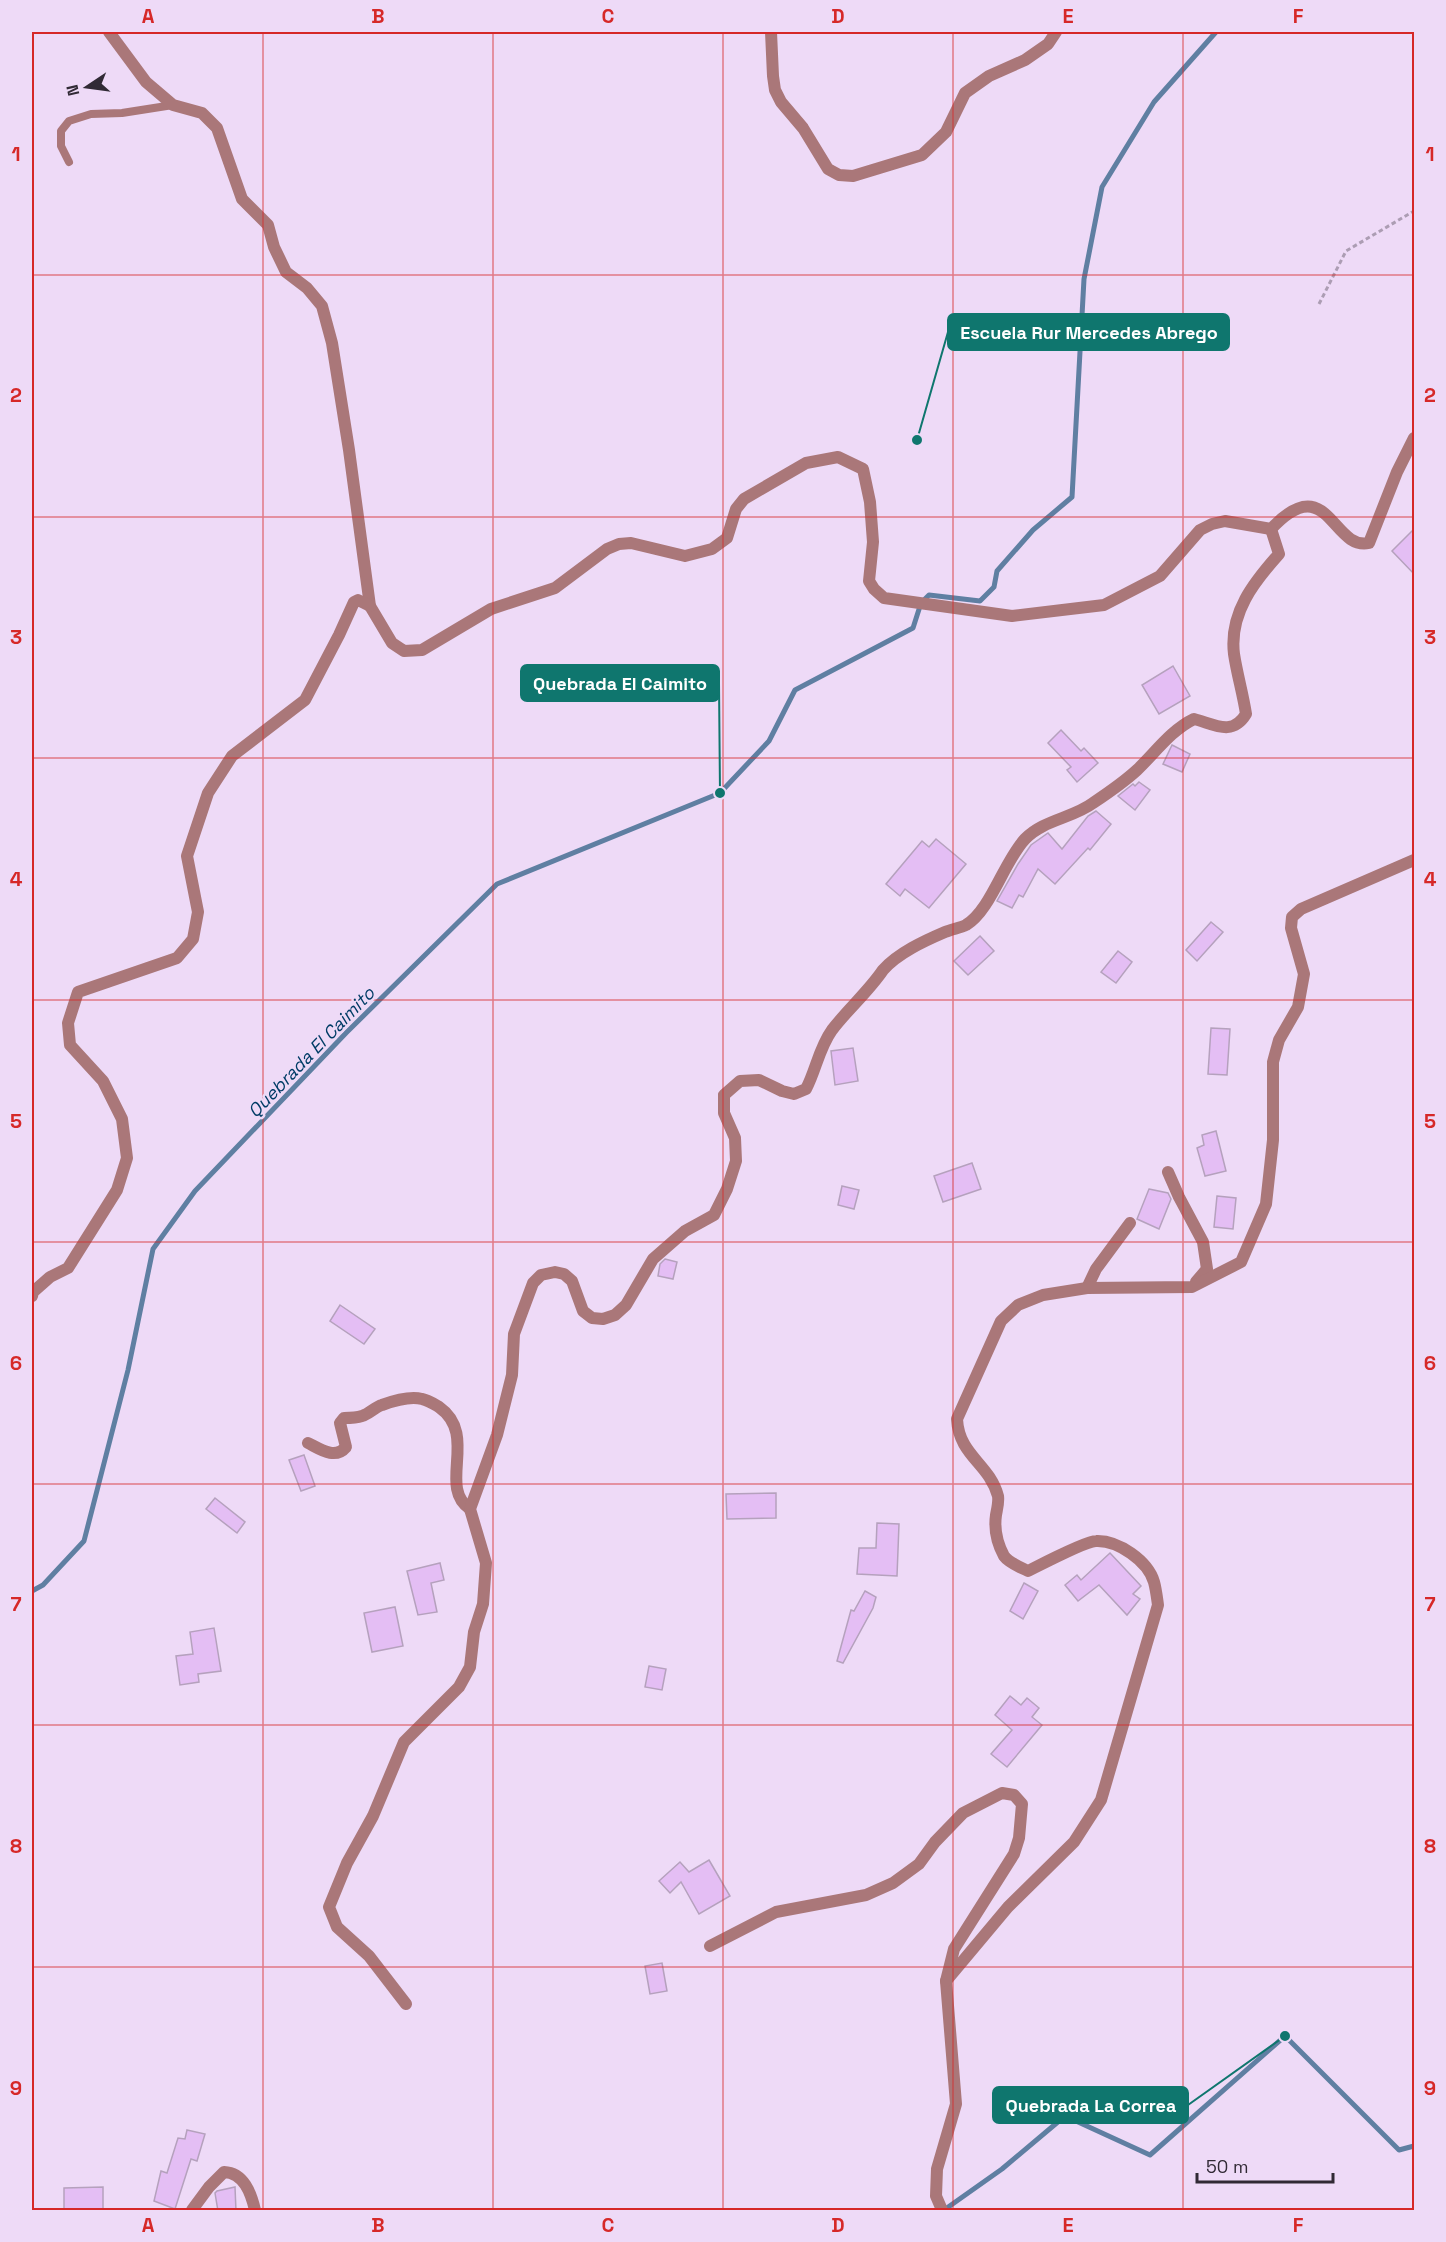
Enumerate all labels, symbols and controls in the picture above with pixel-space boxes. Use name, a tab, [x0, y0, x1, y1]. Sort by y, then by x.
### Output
text: A	[142, 3, 155, 29]
text: B	[371, 3, 385, 29]
text: C	[602, 3, 615, 29]
text: D	[831, 3, 845, 29]
text: E	[1062, 3, 1074, 29]
text: F	[1293, 3, 1304, 29]
north arrow	[57, 57, 117, 117]
text: N	[61, 83, 84, 98]
text: 1	[11, 141, 21, 167]
text: 1	[1425, 141, 1435, 167]
callout: Escuela Rur Mercedes Abrego	[948, 314, 1229, 350]
text: Escuela Rur Mercedes Abrego	[960, 321, 1218, 344]
text: 2	[10, 382, 22, 408]
text: 2	[1424, 382, 1436, 408]
text: 3	[10, 624, 22, 650]
text: 3	[1424, 624, 1436, 650]
callout: Quebrada El Caimito	[521, 665, 719, 701]
text: Quebrada El Caimito	[533, 672, 707, 695]
text: 4	[10, 866, 23, 892]
text: 4	[1424, 866, 1437, 892]
water label: Quebrada El Caimito	[243, 981, 380, 1122]
text: 5	[10, 1108, 22, 1134]
text: 5	[1424, 1108, 1436, 1134]
text: 6	[10, 1350, 22, 1376]
text: 6	[1424, 1350, 1436, 1376]
text: 7	[10, 1591, 22, 1617]
text: 7	[1424, 1591, 1436, 1617]
text: 8	[10, 1833, 22, 1859]
text: 8	[1424, 1833, 1436, 1859]
text: 9	[10, 2075, 22, 2101]
text: 9	[1424, 2075, 1436, 2101]
callout: Quebrada La Correa	[993, 2087, 1188, 2123]
text: Quebrada La Correa	[1006, 2094, 1177, 2117]
scale bar	[1197, 2146, 1334, 2184]
text: 50 m	[1206, 2155, 1248, 2178]
text: A	[142, 2212, 155, 2238]
text: B	[371, 2212, 385, 2238]
text: C	[602, 2212, 615, 2238]
text: D	[831, 2212, 845, 2238]
text: E	[1062, 2212, 1074, 2238]
text: F	[1293, 2212, 1304, 2238]

